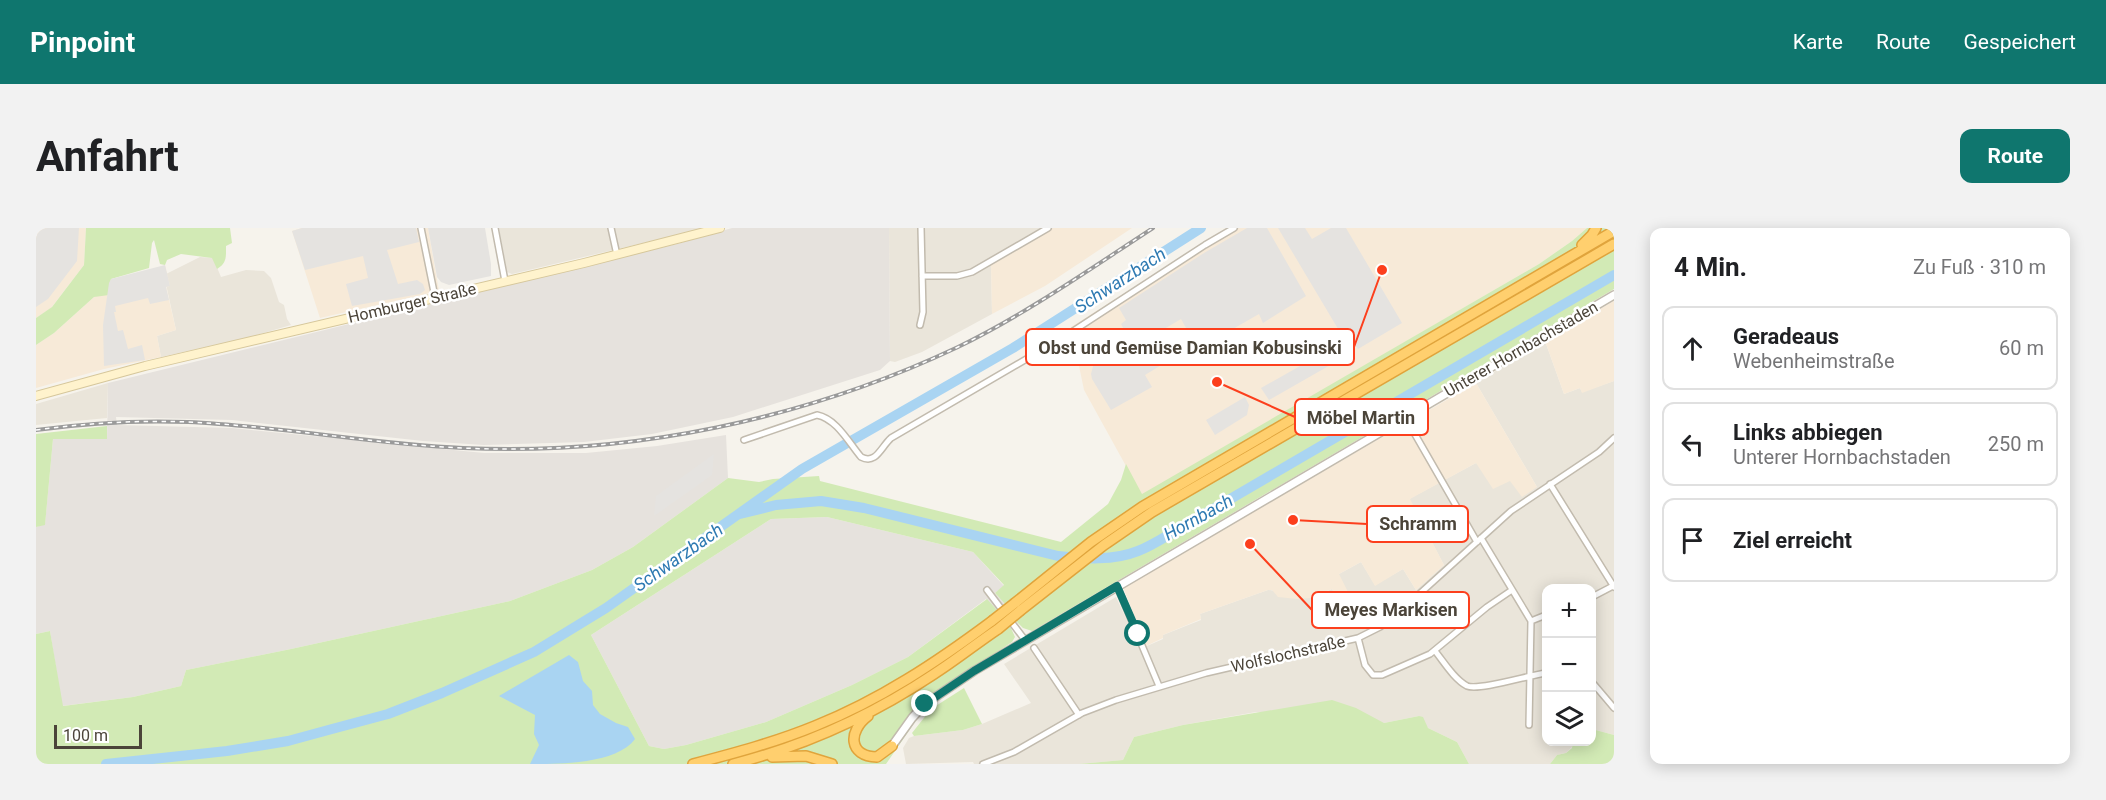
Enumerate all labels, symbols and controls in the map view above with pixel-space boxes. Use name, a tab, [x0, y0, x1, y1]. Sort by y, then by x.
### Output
text: Pinpoint	[30, 26, 135, 59]
text: Karte	[1793, 30, 1843, 54]
text: Route	[1876, 30, 1930, 54]
text: Gespeichert	[1963, 30, 2076, 54]
button: Route	[1960, 129, 2070, 183]
text: Anfahrt	[36, 132, 179, 181]
water label: Schwarzbach	[1071, 243, 1169, 317]
text: 4 Min.	[1674, 252, 1747, 282]
text: Zu Fuß · 310 m	[1913, 255, 2046, 279]
street label: Homburger Straße	[346, 279, 478, 327]
street label: Unterer Hornbachstaden	[1441, 297, 1601, 401]
text: Geradeaus	[1733, 324, 1839, 349]
callout: Obst und Gemüse Damian Kobusinski	[1026, 329, 1354, 365]
icon: ahead	[1676, 332, 1709, 365]
text: 60 m	[1999, 336, 2044, 360]
text: Obst und Gemüse Damian Kobusinski	[1038, 337, 1342, 358]
text: Webenheimstraße	[1733, 349, 1895, 373]
callout: Möbel Martin	[1295, 399, 1428, 435]
text: Möbel Martin	[1307, 407, 1415, 428]
text: Links abbiegen	[1733, 420, 1883, 445]
icon: left	[1676, 428, 1709, 461]
text: 250 m	[1988, 432, 2044, 456]
text: Unterer Hornbachstaden	[1733, 445, 1951, 469]
water label: Hornbach	[1160, 489, 1236, 545]
callout: Schramm	[1367, 506, 1468, 542]
text: Schramm	[1379, 513, 1457, 534]
water label: Schwarzbach	[629, 518, 727, 596]
icon: arrive	[1676, 524, 1709, 557]
text: Ziel erreicht	[1733, 528, 1852, 553]
map controls	[1542, 584, 1596, 746]
button: +	[1542, 584, 1596, 638]
callout: Meyes Markisen	[1312, 592, 1469, 628]
text: Meyes Markisen	[1324, 599, 1458, 620]
route start	[1124, 620, 1150, 646]
street label: Wolfslochstraße	[1229, 632, 1347, 676]
button: −	[1542, 638, 1596, 692]
route end	[911, 690, 937, 716]
button: layers	[1542, 692, 1596, 746]
scale bar	[54, 722, 142, 750]
text: 100 m	[63, 726, 108, 745]

